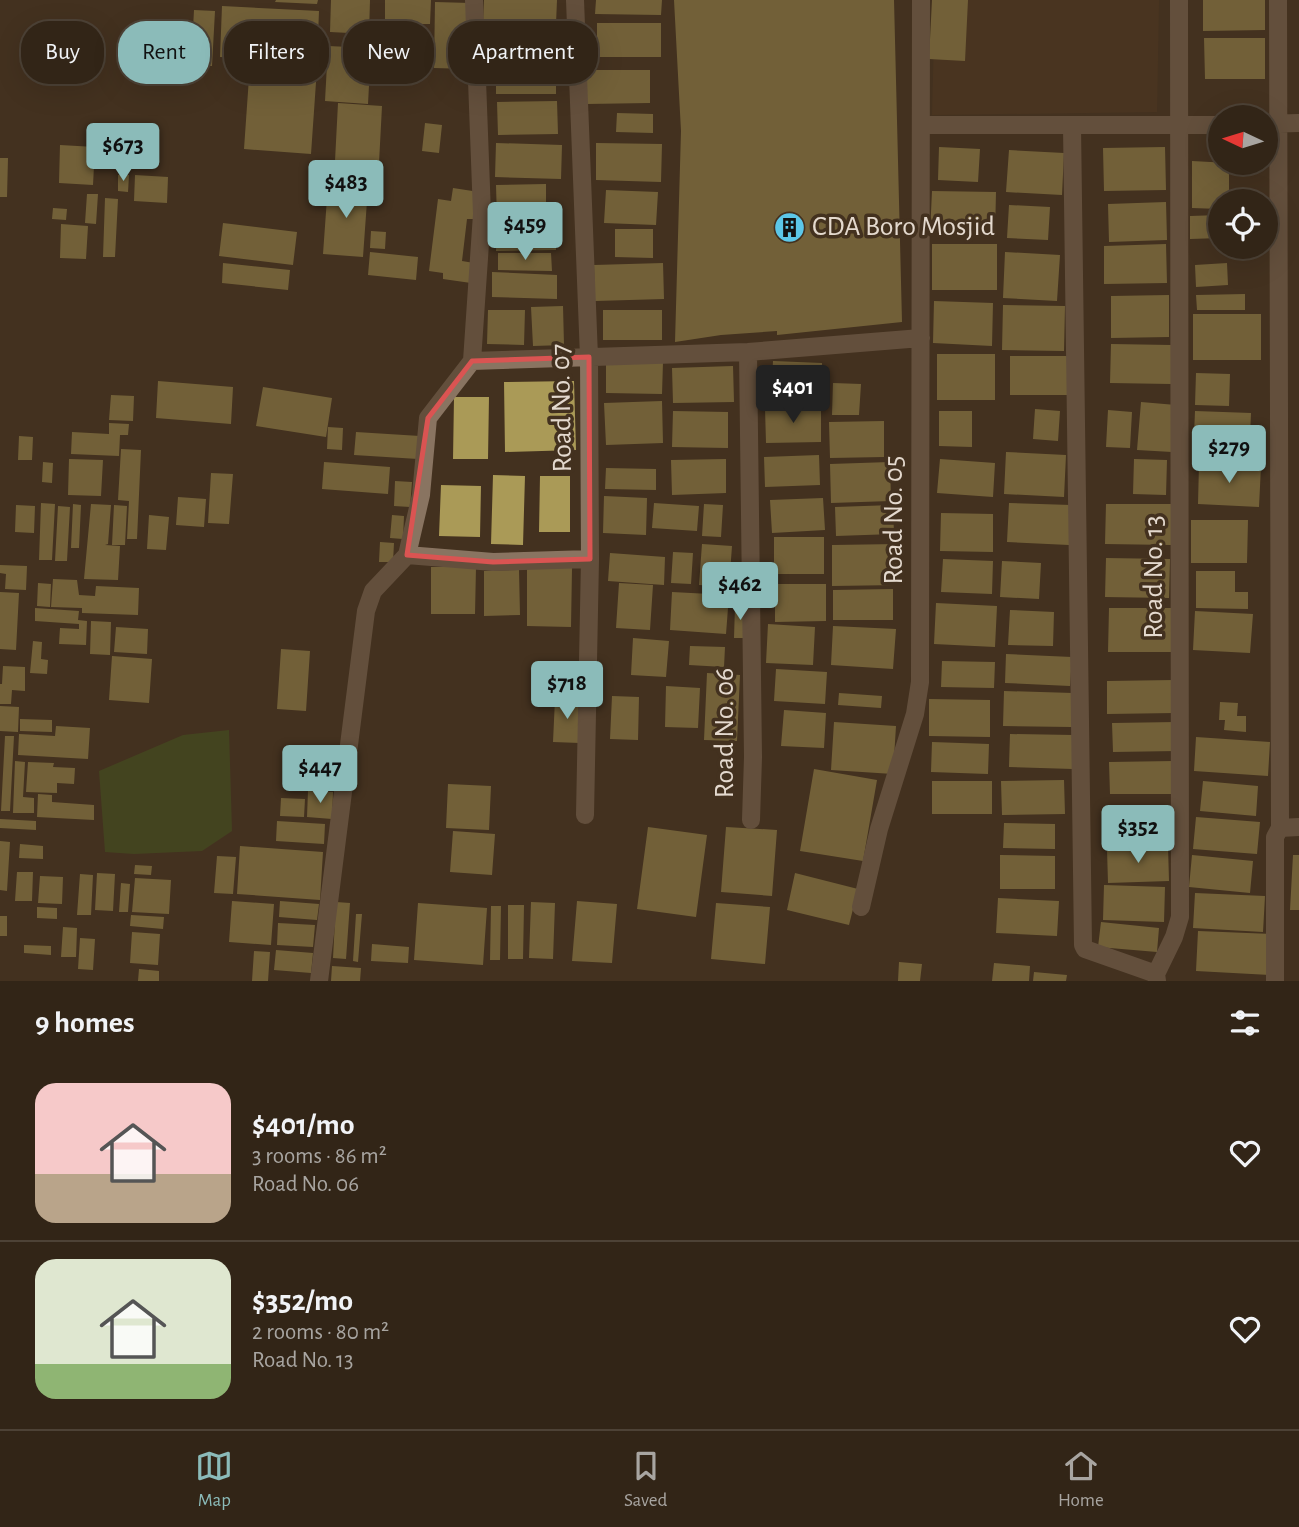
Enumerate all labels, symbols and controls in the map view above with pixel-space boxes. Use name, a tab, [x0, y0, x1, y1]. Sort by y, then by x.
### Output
chip: Buy	[21, 21, 104, 84]
chip: Rent	[118, 21, 210, 84]
chip: Filters	[224, 21, 329, 84]
chip: New	[343, 21, 434, 84]
chip: Apartment	[448, 21, 598, 84]
north arrow	[1208, 105, 1278, 175]
map controls	[1208, 105, 1278, 259]
pin: $673	[82, 124, 164, 183]
text: $673	[102, 134, 144, 157]
pin: $483	[305, 160, 387, 220]
text: $483	[324, 171, 368, 194]
button: locate	[1208, 189, 1278, 259]
pin: $459	[484, 202, 566, 262]
building icon: CDA Boro Mosjid	[772, 210, 806, 244]
text: $459	[504, 213, 546, 236]
place label: CDA Boro Mosjid	[812, 213, 995, 241]
street label: Road No. 07	[547, 343, 577, 473]
pin: $401	[752, 366, 834, 425]
text: $401	[772, 376, 814, 399]
pin: $279	[1188, 426, 1270, 485]
text: $279	[1208, 436, 1250, 459]
street label: Road No. 05	[880, 456, 908, 584]
street label: Road No. 13	[1140, 515, 1168, 639]
pin: $462	[699, 562, 781, 622]
text: $462	[718, 573, 762, 596]
pin: $718	[526, 662, 608, 721]
street label: Road No. 06	[711, 668, 739, 798]
text: $718	[547, 672, 587, 695]
pin: $447	[279, 746, 361, 805]
text: $447	[298, 756, 342, 779]
pin: $352	[1097, 806, 1179, 865]
text: $352	[1117, 816, 1159, 839]
icon: filters	[1226, 1004, 1264, 1042]
text: 9 homes	[35, 1008, 135, 1038]
text: $401/mo	[252, 1110, 355, 1140]
icon: home	[91, 1111, 175, 1195]
icon: heart	[1226, 1134, 1264, 1172]
text: 3 rooms · 86 m²	[252, 1145, 387, 1168]
text: Road No. 06	[252, 1173, 359, 1196]
text: $352/mo	[252, 1286, 353, 1316]
icon: home	[91, 1287, 175, 1371]
icon: heart	[1226, 1310, 1264, 1348]
text: 2 rooms · 80 m²	[252, 1321, 389, 1344]
text: Road No. 13	[252, 1349, 353, 1372]
tab: Map	[195, 1447, 233, 1512]
tab: Saved	[624, 1447, 667, 1512]
tab: Home	[1058, 1447, 1104, 1512]

